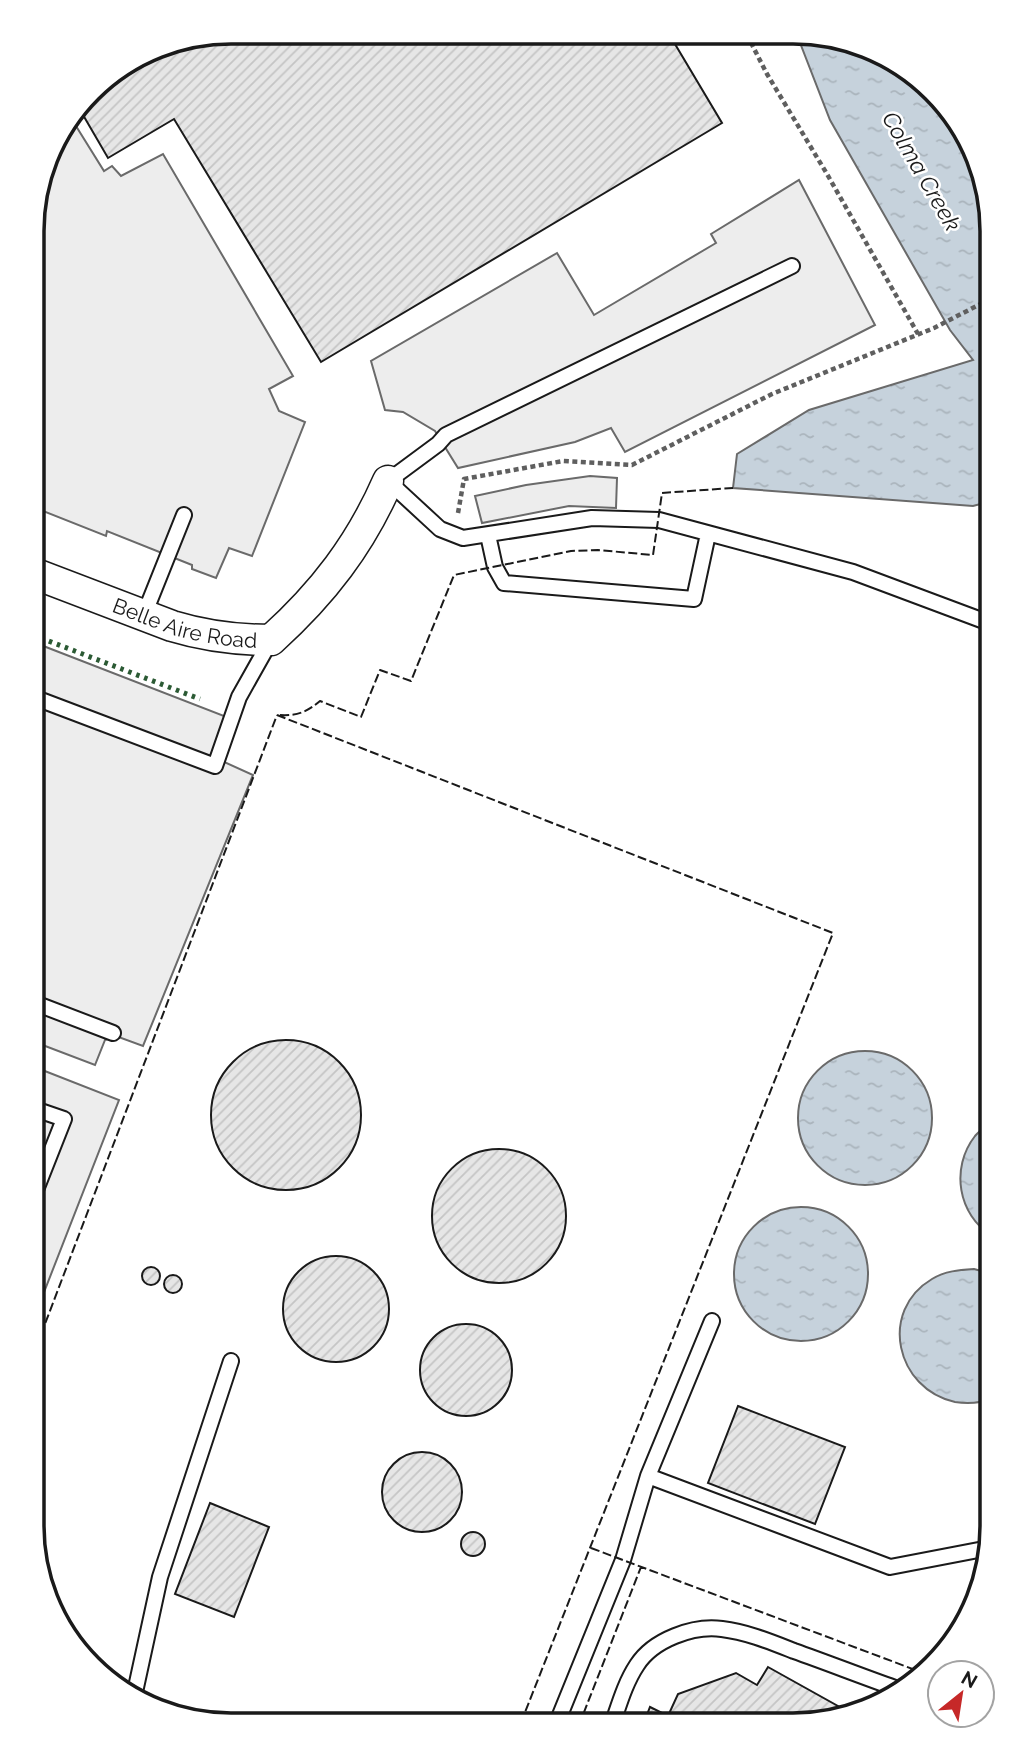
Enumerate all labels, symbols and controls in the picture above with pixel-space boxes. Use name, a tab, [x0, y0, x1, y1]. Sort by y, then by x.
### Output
water label: Colma Creek	[877, 106, 967, 236]
street label: Belle Aire Road	[110, 592, 258, 652]
north arrow	[926, 1659, 996, 1729]
text: N	[958, 1666, 981, 1692]

